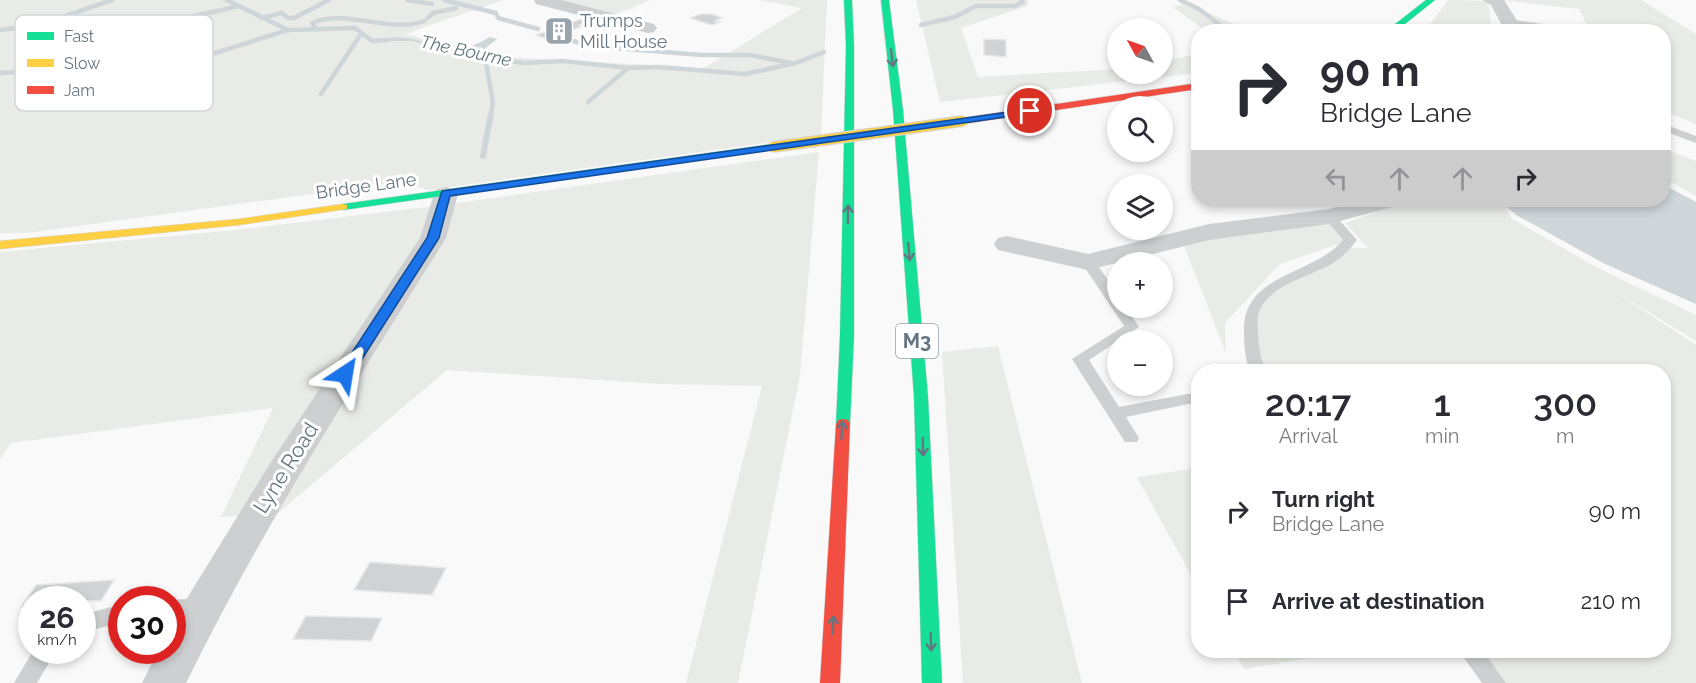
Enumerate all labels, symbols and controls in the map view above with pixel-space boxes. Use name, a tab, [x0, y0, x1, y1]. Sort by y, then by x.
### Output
place label: Trumps Mill House	[580, 10, 668, 52]
legend	[15, 15, 213, 111]
building icon: Trumps Mill House	[543, 15, 575, 47]
north arrow	[1107, 18, 1173, 84]
map controls	[1107, 18, 1173, 396]
text: Fast	[64, 27, 95, 46]
water label: The Bourne	[419, 31, 514, 70]
text: 90 m	[1320, 47, 1420, 96]
one-way arrow	[886, 48, 897, 68]
icon: right	[1221, 48, 1299, 126]
text: Slow	[64, 54, 100, 73]
text: Jam	[64, 81, 95, 100]
pin	[1004, 85, 1055, 136]
icon: arrive	[1013, 94, 1046, 127]
button: search	[1107, 96, 1173, 162]
text: Bridge Lane	[1320, 97, 1472, 128]
icon: left	[1320, 162, 1353, 195]
icon: ahead	[1383, 162, 1416, 195]
icon: ahead	[1446, 162, 1479, 195]
icon: right	[1509, 162, 1542, 195]
street label: Bridge Lane	[314, 168, 418, 203]
button: layers	[1107, 174, 1173, 240]
one-way arrow	[842, 204, 854, 224]
one-way arrow	[904, 242, 915, 262]
button: +	[1107, 252, 1173, 318]
road number: M3	[896, 324, 938, 358]
button: −	[1107, 330, 1173, 396]
position arrow	[313, 342, 377, 406]
text: 20:17	[1265, 382, 1351, 424]
text: 1	[1434, 382, 1451, 424]
text: 300	[1533, 382, 1597, 424]
street label: Lyne Road	[248, 418, 323, 518]
one-way arrow	[837, 420, 848, 440]
text: Arrival	[1279, 424, 1337, 448]
text: min	[1425, 424, 1460, 448]
text: m	[1556, 424, 1574, 448]
one-way arrow	[917, 436, 929, 456]
text: Turn right	[1272, 486, 1375, 512]
icon: right	[1221, 495, 1254, 528]
text: 90 m	[1589, 498, 1641, 524]
text: Bridge Lane	[1272, 512, 1384, 536]
icon: arrive	[1221, 585, 1254, 618]
speed limit sign: 30	[108, 586, 186, 664]
text: Arrive at destination	[1272, 588, 1485, 614]
text: 210 m	[1581, 588, 1641, 614]
text: 26	[39, 600, 75, 635]
one-way arrow	[827, 615, 838, 635]
text: km/h	[37, 631, 77, 649]
one-way arrow	[925, 631, 936, 651]

